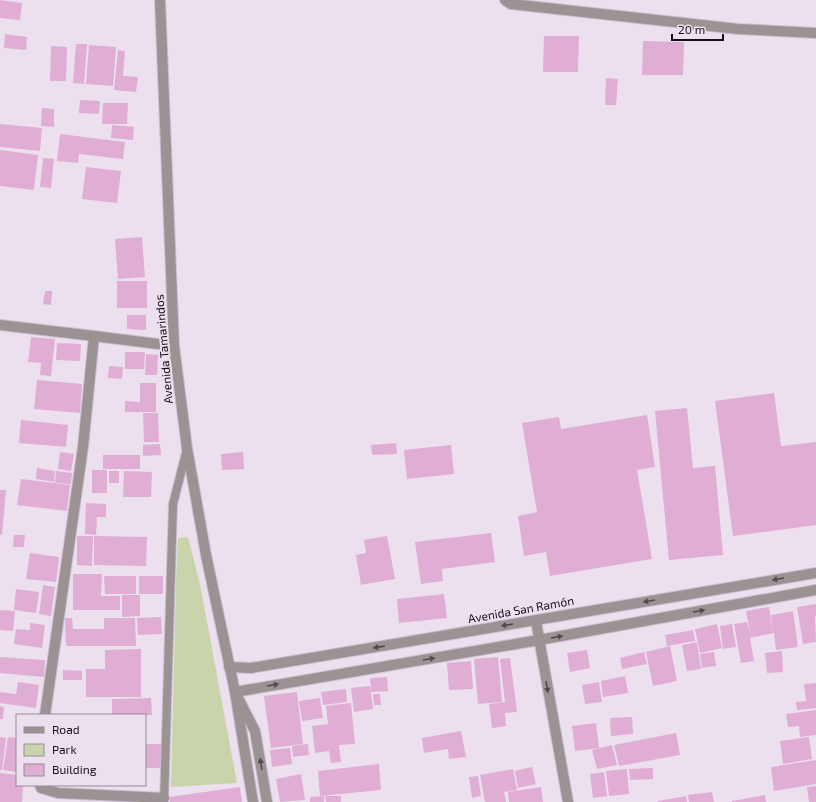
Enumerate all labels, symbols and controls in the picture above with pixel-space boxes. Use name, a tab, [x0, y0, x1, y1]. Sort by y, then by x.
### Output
scale bar	[672, 16, 723, 42]
text: 20 m	[678, 22, 705, 36]
street label: Avenida Tamarindos	[151, 294, 175, 404]
one-way arrow	[771, 576, 784, 582]
street label: Avenida San Ramón	[467, 593, 575, 625]
one-way arrow	[643, 598, 655, 604]
one-way arrow	[692, 608, 705, 614]
one-way arrow	[501, 622, 514, 628]
one-way arrow	[551, 634, 563, 640]
one-way arrow	[373, 644, 385, 650]
one-way arrow	[423, 656, 435, 662]
one-way arrow	[545, 681, 551, 693]
one-way arrow	[267, 682, 279, 688]
legend	[16, 714, 146, 786]
text: Road	[52, 722, 80, 736]
text: Park	[52, 742, 77, 756]
one-way arrow	[258, 757, 264, 770]
text: Building	[52, 762, 97, 776]

